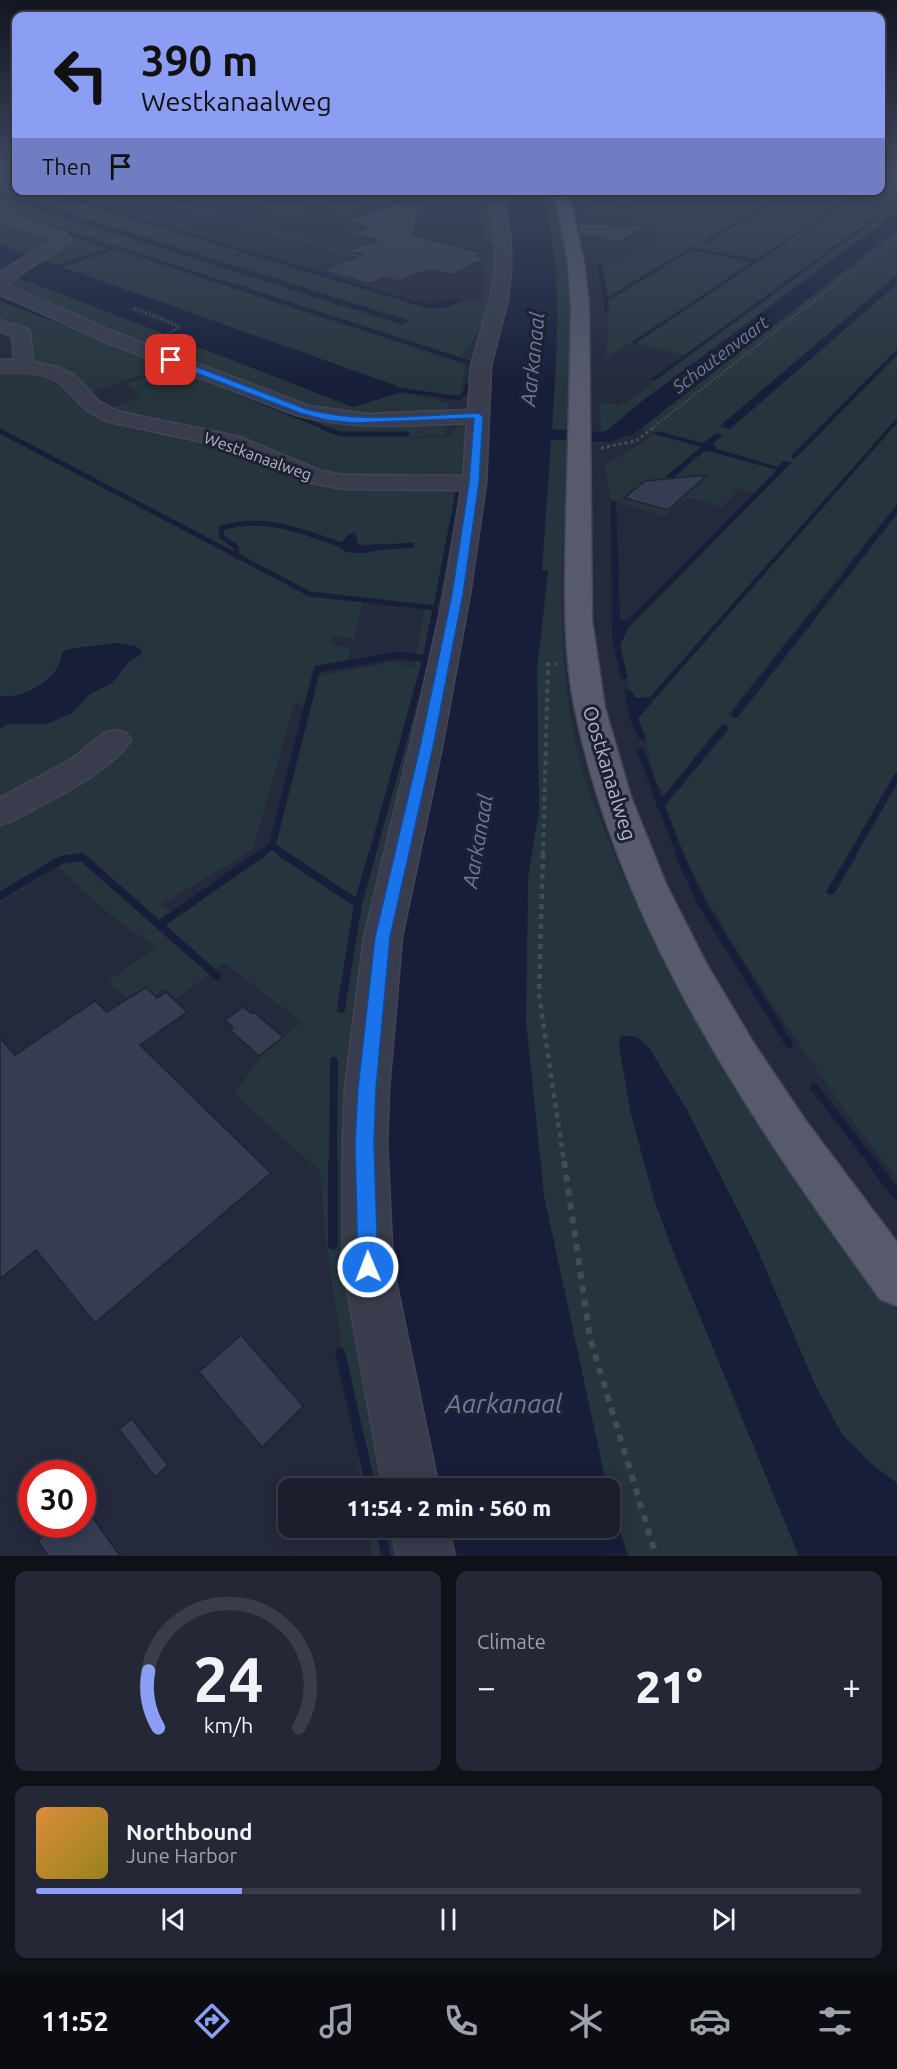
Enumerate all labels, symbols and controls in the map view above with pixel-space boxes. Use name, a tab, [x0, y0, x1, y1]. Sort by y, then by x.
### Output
icon: left	[42, 36, 120, 114]
text: 390 m	[141, 37, 258, 84]
text: Westkanaalweg	[141, 86, 332, 116]
icon: arrive	[104, 150, 137, 183]
text: Then	[42, 154, 92, 179]
water label: Aarkanaal	[515, 311, 549, 408]
water label: Schoutenvaart	[667, 311, 773, 397]
pin	[145, 334, 196, 385]
icon: arrive	[154, 343, 187, 376]
street label: Westkanaalweg	[202, 428, 314, 484]
street label: Oostkanaalweg	[579, 703, 641, 843]
water label: Aarkanaal	[457, 792, 497, 891]
position arrow	[336, 1235, 400, 1299]
water label: Aarkanaal	[443, 1389, 563, 1418]
speed limit sign: 30	[18, 1460, 96, 1538]
text: 11:54 · 2 min · 560 m	[347, 1495, 551, 1520]
text: Climate	[477, 1630, 546, 1653]
text: 24	[193, 1644, 263, 1714]
text: 21°	[635, 1661, 703, 1712]
text: −	[477, 1668, 496, 1705]
text: +	[842, 1668, 861, 1705]
text: km/h	[203, 1713, 253, 1737]
text: Northbound	[126, 1819, 252, 1844]
text: June Harbor	[126, 1844, 237, 1867]
icon: previous	[157, 1903, 190, 1936]
icon: pause	[432, 1903, 465, 1936]
icon: next	[707, 1903, 740, 1936]
icon: directions	[191, 2000, 233, 2042]
icon: music	[316, 2000, 358, 2042]
icon: phone	[440, 2000, 482, 2042]
icon: climate	[565, 2000, 607, 2042]
icon: car	[689, 2000, 731, 2042]
icon: filters	[814, 2000, 856, 2042]
text: 11:52	[41, 2006, 109, 2036]

